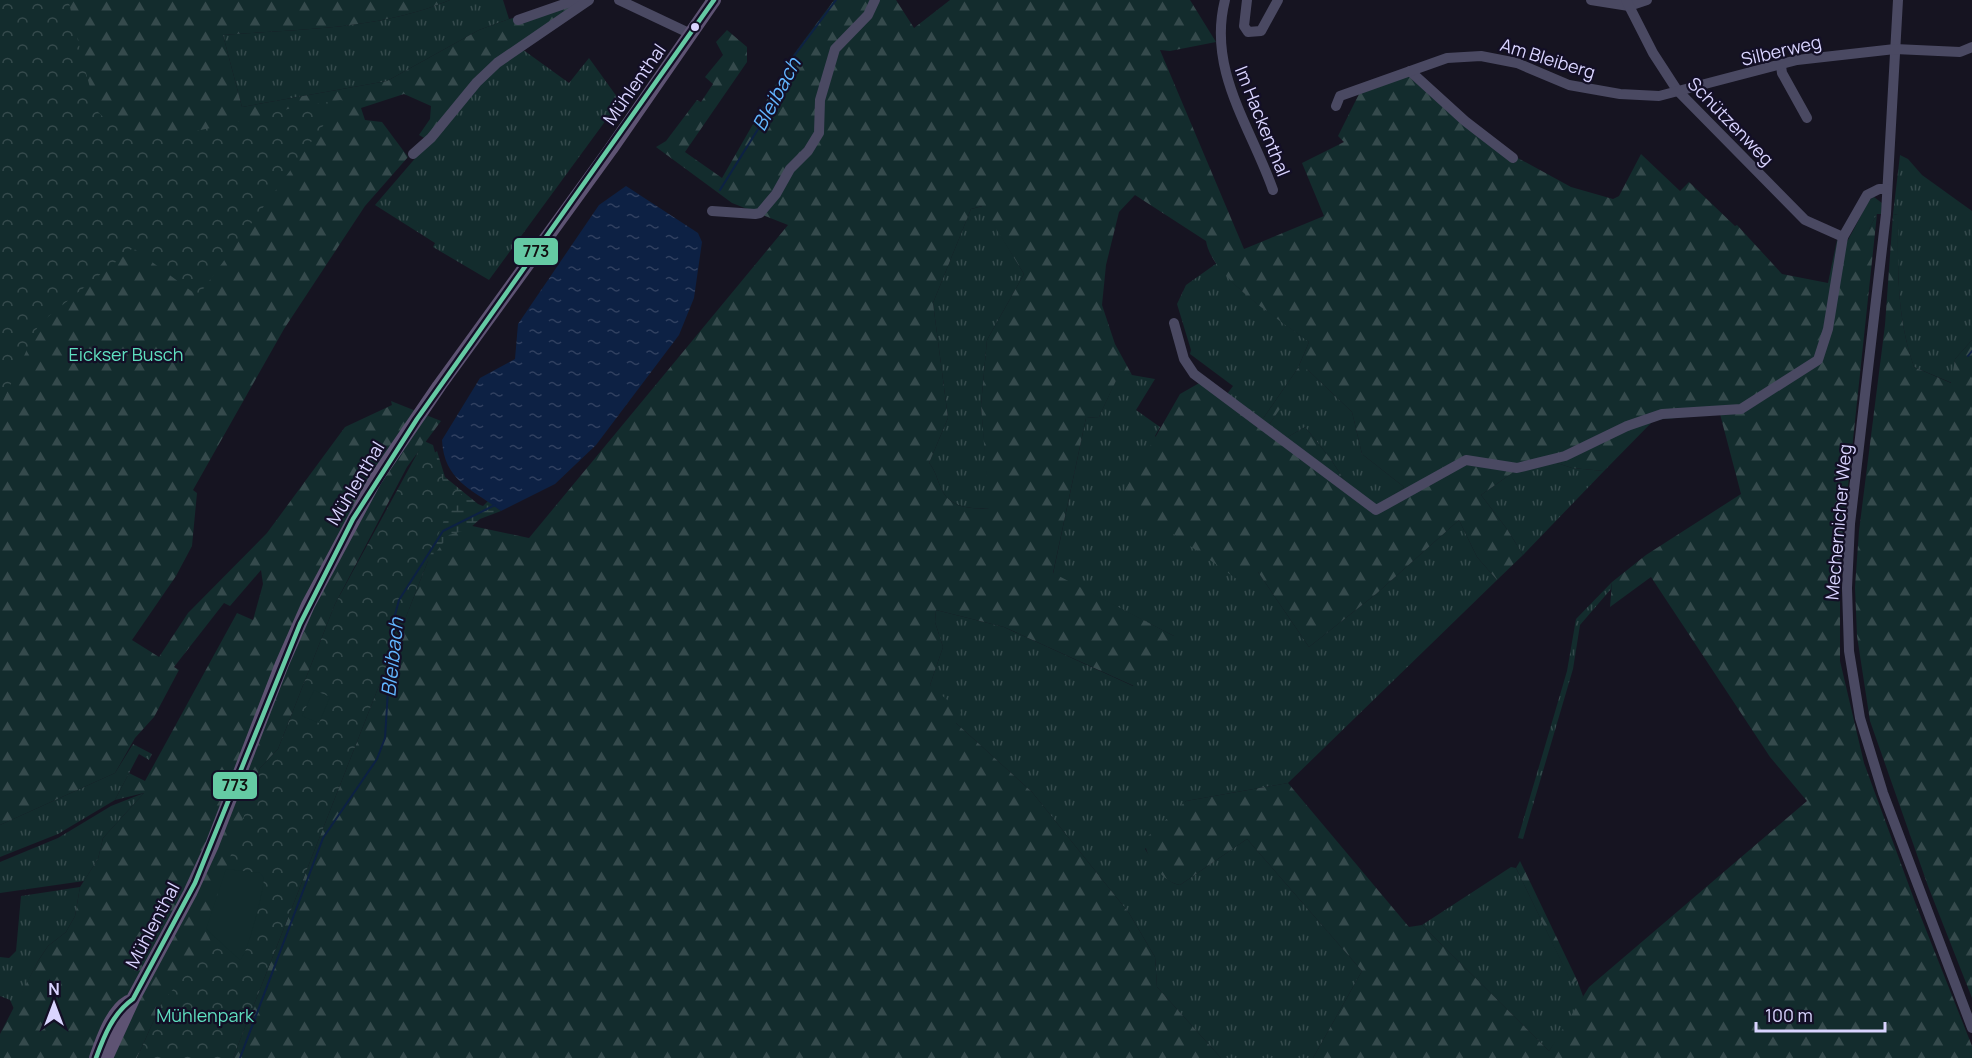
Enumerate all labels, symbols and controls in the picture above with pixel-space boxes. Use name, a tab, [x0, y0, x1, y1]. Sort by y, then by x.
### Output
unlabelled marker	[689, 21, 701, 33]
street label: Silberweg	[1738, 29, 1824, 71]
street label: Am Bleiberg	[1498, 32, 1598, 84]
street label: Mühlenthal	[597, 39, 671, 129]
water label: Bleibach	[745, 52, 807, 135]
street label: Im Hackenthal	[1230, 62, 1296, 180]
street label: Schützenweg	[1683, 72, 1779, 170]
line badge: 773	[513, 237, 559, 266]
text: 773	[523, 240, 549, 262]
park label: Eickser Busch	[68, 342, 184, 366]
street label: Mühlenthal	[321, 437, 389, 529]
street label: Mechernicher Weg	[1819, 443, 1857, 601]
water label: Bleibach	[374, 615, 410, 698]
line badge: 773	[212, 771, 258, 800]
text: 773	[222, 774, 248, 796]
street label: Mühlenthal	[119, 878, 185, 972]
north arrow	[24, 974, 84, 1034]
text: N	[48, 978, 60, 1000]
scale bar	[1756, 995, 1885, 1033]
park label: Mühlenpark	[156, 1003, 255, 1027]
text: 100 m	[1765, 1003, 1813, 1027]

